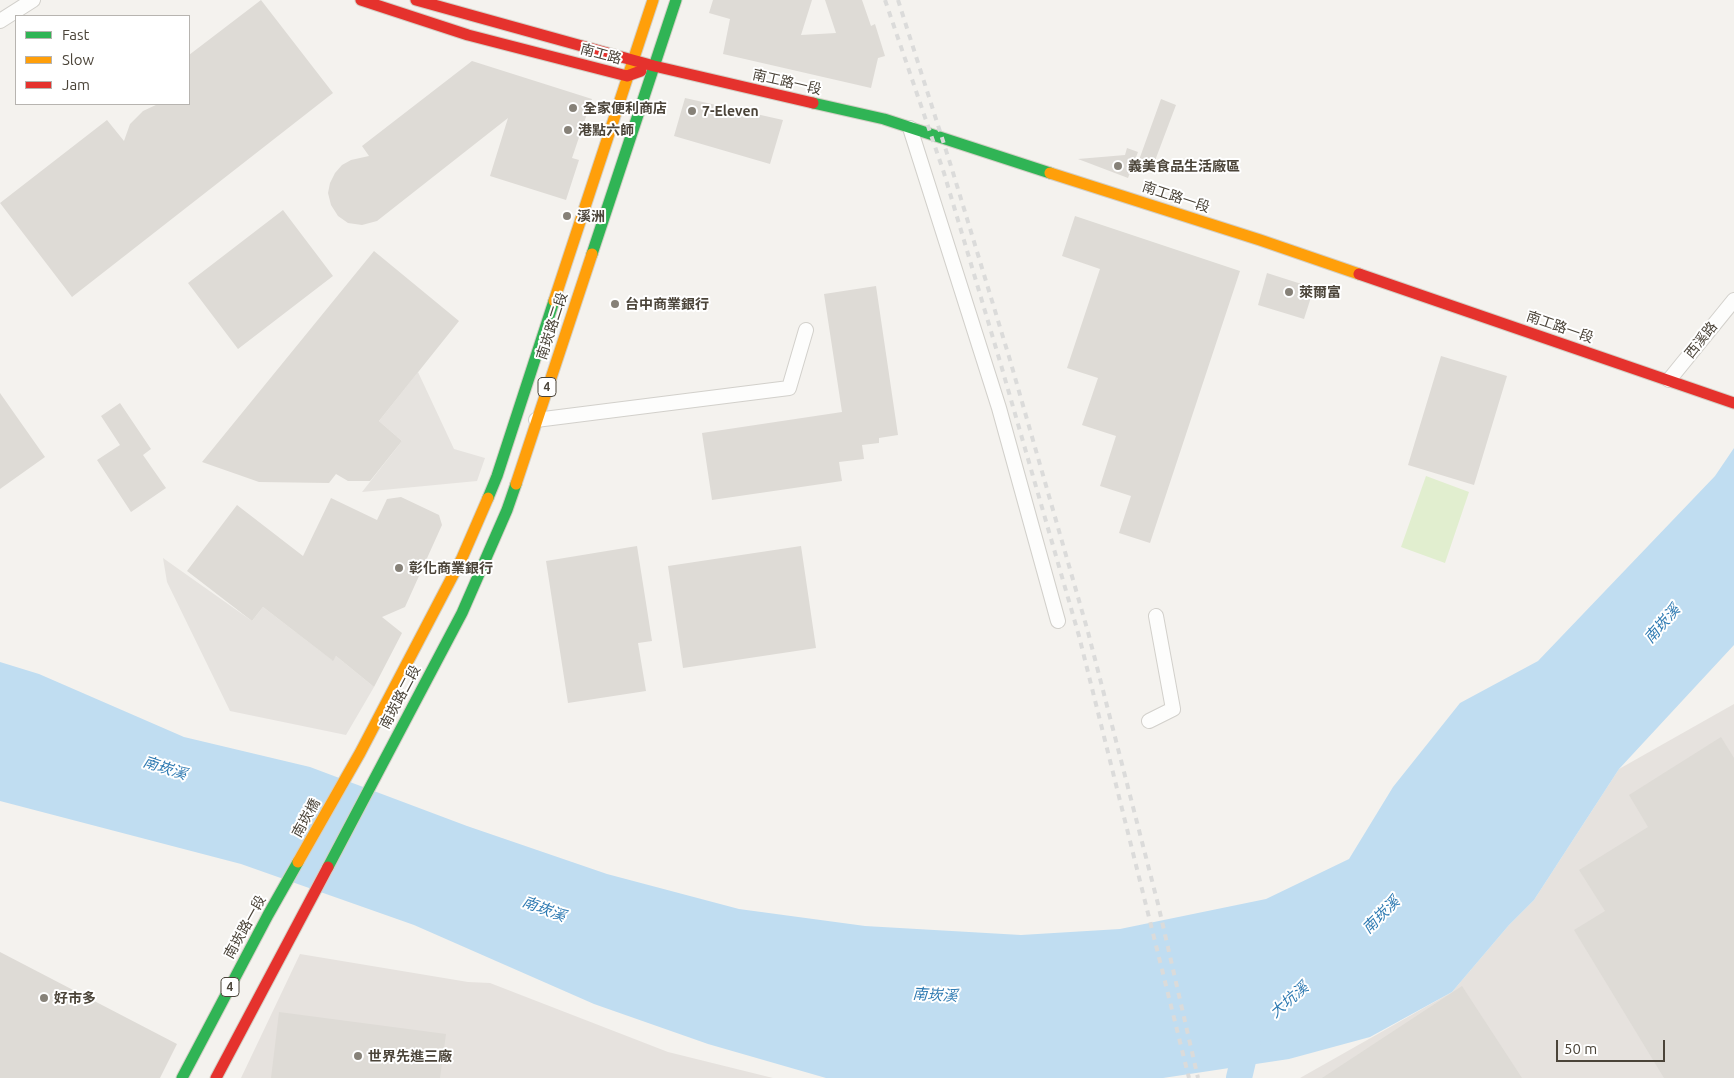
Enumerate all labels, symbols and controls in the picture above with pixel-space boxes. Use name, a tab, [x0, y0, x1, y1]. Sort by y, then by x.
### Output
legend	[15, 15, 190, 105]
text: Fast	[62, 26, 89, 43]
street label: 南工路	[579, 40, 623, 68]
text: Slow	[62, 51, 94, 68]
street label: 南工路一段	[751, 66, 823, 98]
text: Jam	[62, 76, 90, 93]
place label: 全家便利商店	[583, 100, 667, 116]
marker: 全家便利商店	[567, 102, 579, 114]
place label: 7-Eleven	[702, 103, 759, 119]
marker: 7-Eleven	[686, 105, 698, 117]
place label: 港點六師	[578, 122, 634, 138]
marker: 港點六師	[562, 124, 574, 136]
place label: 義美食品生活廠區	[1128, 158, 1240, 174]
marker: 義美食品生活廠區	[1112, 160, 1124, 172]
street label: 南工路一段	[1140, 178, 1212, 216]
place label: 溪洲	[577, 208, 605, 224]
marker: 溪洲	[561, 210, 573, 222]
place label: 萊爾富	[1299, 284, 1341, 300]
marker: 萊爾富	[1283, 286, 1295, 298]
street label: 南崁路二段	[533, 290, 571, 362]
place label: 台中商業銀行	[625, 296, 709, 312]
marker: 台中商業銀行	[609, 298, 621, 310]
street label: 南工路一段	[1524, 308, 1596, 346]
street label: 西溪路	[1681, 318, 1721, 362]
road number: 4	[538, 378, 556, 397]
place label: 彰化商業銀行	[409, 560, 493, 576]
marker: 彰化商業銀行	[393, 562, 405, 574]
water label: 南崁溪	[1640, 601, 1684, 647]
street label: 南崁路二段	[376, 662, 424, 732]
water label: 南崁溪	[141, 752, 189, 784]
street label: 南崁橋	[288, 796, 324, 840]
street label: 南崁路一段	[221, 892, 269, 962]
water label: 南崁溪	[520, 893, 568, 925]
water label: 南崁溪	[1359, 893, 1403, 937]
road number: 4	[221, 978, 239, 996]
water label: 大坑溪	[1266, 978, 1312, 1022]
water label: 南崁溪	[912, 985, 958, 1005]
place label: 好市多	[54, 990, 96, 1006]
marker: 好市多	[38, 992, 50, 1004]
scale bar	[1559, 1030, 1668, 1062]
text: 50 m	[1564, 1040, 1597, 1057]
place label: 世界先進三廠	[368, 1048, 452, 1064]
marker: 世界先進三廠	[352, 1050, 364, 1062]

